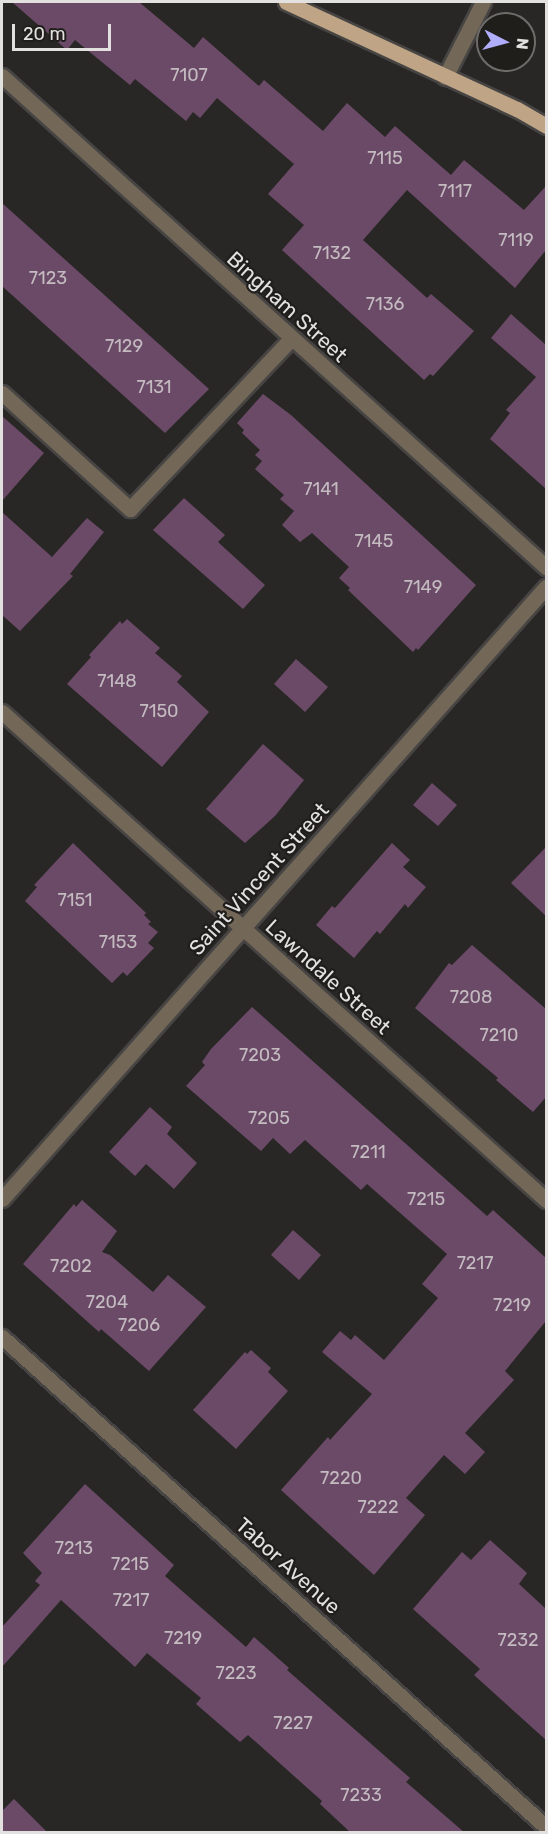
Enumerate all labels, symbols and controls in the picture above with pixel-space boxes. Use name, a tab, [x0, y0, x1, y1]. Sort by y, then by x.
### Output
scale bar	[15, 12, 114, 50]
north arrow	[476, 12, 536, 72]
text: 20 m	[23, 23, 65, 45]
text: N	[512, 37, 532, 50]
house number: 7107	[170, 64, 208, 86]
house number: 7115	[367, 147, 403, 169]
house number: 7117	[438, 180, 472, 202]
house number: 7119	[498, 229, 534, 251]
house number: 7132	[313, 242, 351, 264]
street label: Bingham Street	[222, 246, 352, 368]
house number: 7123	[29, 267, 67, 289]
house number: 7136	[366, 293, 404, 315]
house number: 7129	[105, 335, 143, 357]
house number: 7131	[136, 376, 172, 398]
house number: 7141	[303, 478, 339, 500]
house number: 7145	[355, 530, 393, 552]
house number: 7149	[404, 576, 442, 598]
house number: 7148	[97, 670, 137, 692]
house number: 7150	[139, 700, 179, 722]
street label: Saint Vincent Street	[184, 797, 334, 961]
house number: 7151	[57, 889, 93, 911]
street label: Lawndale Street	[260, 914, 396, 1040]
house number: 7153	[99, 931, 137, 953]
house number: 7208	[450, 986, 492, 1008]
house number: 7210	[480, 1024, 518, 1046]
house number: 7203	[239, 1044, 281, 1066]
house number: 7205	[248, 1107, 290, 1129]
house number: 7211	[350, 1141, 386, 1163]
house number: 7215	[407, 1188, 445, 1210]
house number: 7217	[457, 1252, 493, 1274]
house number: 7202	[50, 1255, 92, 1277]
house number: 7204	[86, 1291, 128, 1313]
house number: 7219	[493, 1294, 531, 1316]
house number: 7206	[118, 1314, 160, 1336]
house number: 7220	[320, 1467, 362, 1489]
house number: 7222	[358, 1496, 398, 1518]
street label: Tabor Avenue	[230, 1512, 346, 1620]
house number: 7213	[55, 1537, 93, 1559]
house number: 7215	[111, 1553, 149, 1575]
house number: 7217	[113, 1589, 149, 1611]
house number: 7219	[164, 1627, 202, 1649]
house number: 7232	[497, 1629, 539, 1651]
house number: 7223	[215, 1662, 257, 1684]
house number: 7227	[273, 1712, 313, 1734]
house number: 7233	[340, 1784, 382, 1806]

